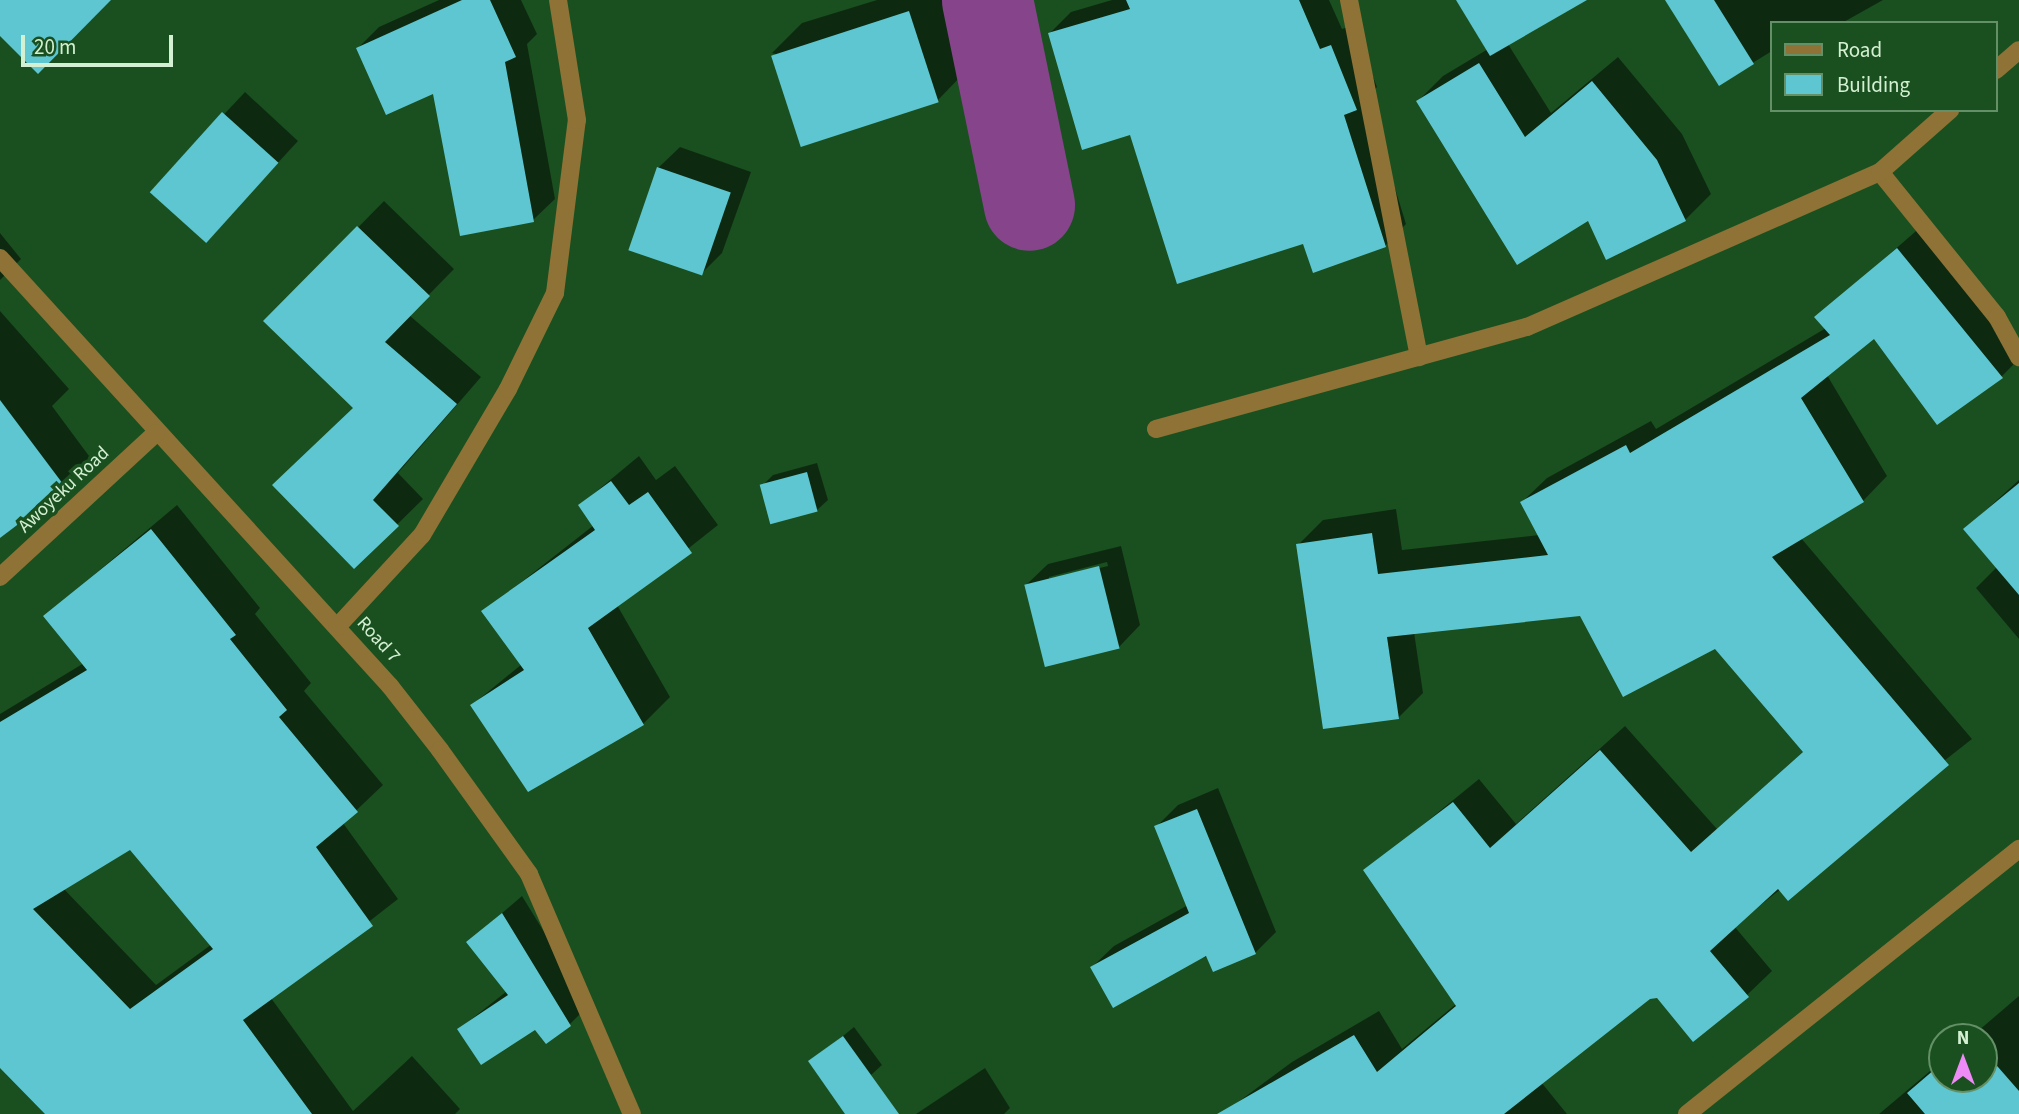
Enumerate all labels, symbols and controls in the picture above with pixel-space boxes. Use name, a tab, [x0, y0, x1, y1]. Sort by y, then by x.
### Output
scale bar	[24, 21, 177, 65]
legend	[1770, 21, 1998, 112]
text: 20 m	[34, 32, 76, 62]
text: Road	[1837, 35, 1882, 65]
text: Building	[1837, 70, 1910, 100]
street label: Awoyeku Road	[14, 442, 114, 538]
street label: Road 7	[351, 612, 405, 668]
north arrow	[1928, 1023, 1998, 1093]
text: N	[1957, 1025, 1969, 1052]

